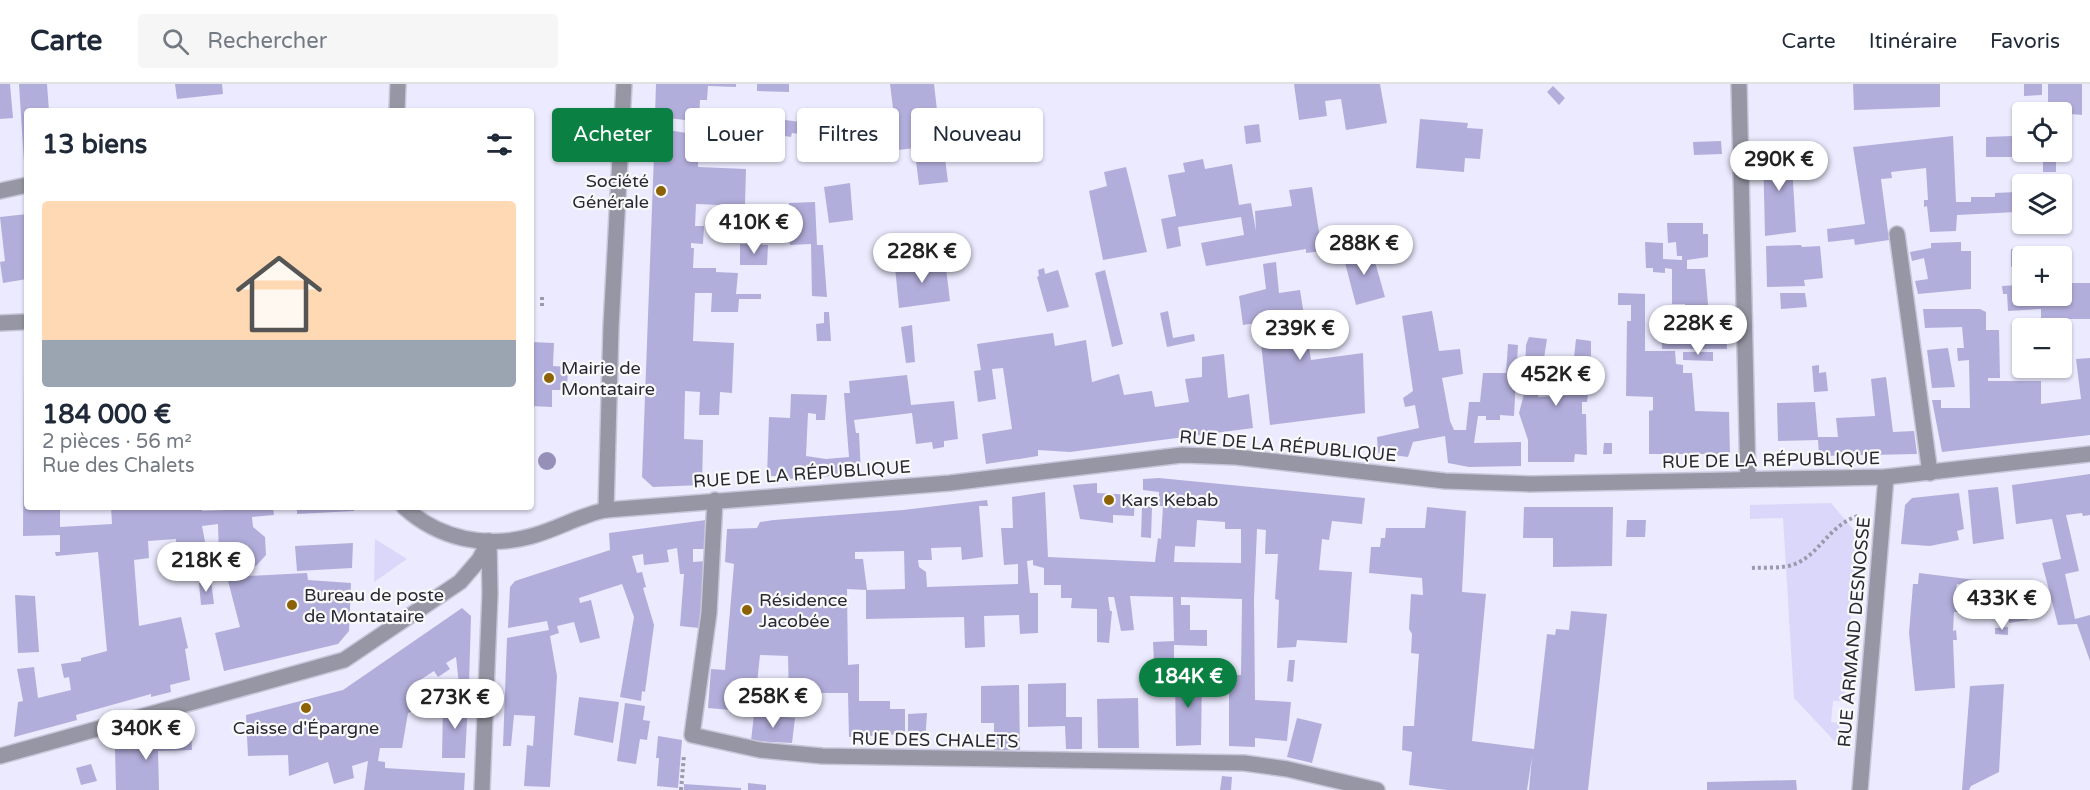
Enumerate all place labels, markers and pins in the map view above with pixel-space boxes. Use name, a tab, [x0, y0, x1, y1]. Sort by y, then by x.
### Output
pin: 290K €	[1730, 141, 1828, 192]
place label: Société Générale	[572, 170, 649, 213]
marker: Société Générale	[654, 184, 668, 198]
pin: 410K €	[705, 204, 803, 255]
pin: 288K €	[1315, 225, 1413, 276]
pin: 228K €	[873, 233, 971, 284]
pin: 228K €	[1649, 305, 1747, 356]
pin: 239K €	[1251, 310, 1349, 361]
pin: 452K €	[1507, 356, 1605, 407]
place label: Mairie de Montataire	[561, 357, 655, 400]
marker: Mairie de Montataire	[542, 371, 556, 385]
place label: Kars Kebab	[1121, 489, 1218, 511]
marker: Kars Kebab	[1102, 493, 1116, 507]
pin: 218K €	[157, 542, 255, 593]
pin: 433K €	[1953, 580, 2051, 631]
place label: Bureau de poste de Montataire	[304, 584, 444, 627]
place label: Résidence Jacobée	[759, 589, 847, 632]
marker: Bureau de poste de Montataire	[285, 598, 299, 612]
marker: Résidence Jacobée	[740, 603, 754, 617]
pin: 184K €	[1139, 658, 1237, 709]
pin: 258K €	[724, 678, 822, 729]
pin: 273K €	[406, 679, 504, 730]
marker: Caisse d'Épargne	[299, 701, 313, 715]
pin: 340K €	[97, 710, 195, 761]
place label: Caisse d'Épargne	[233, 717, 379, 739]

